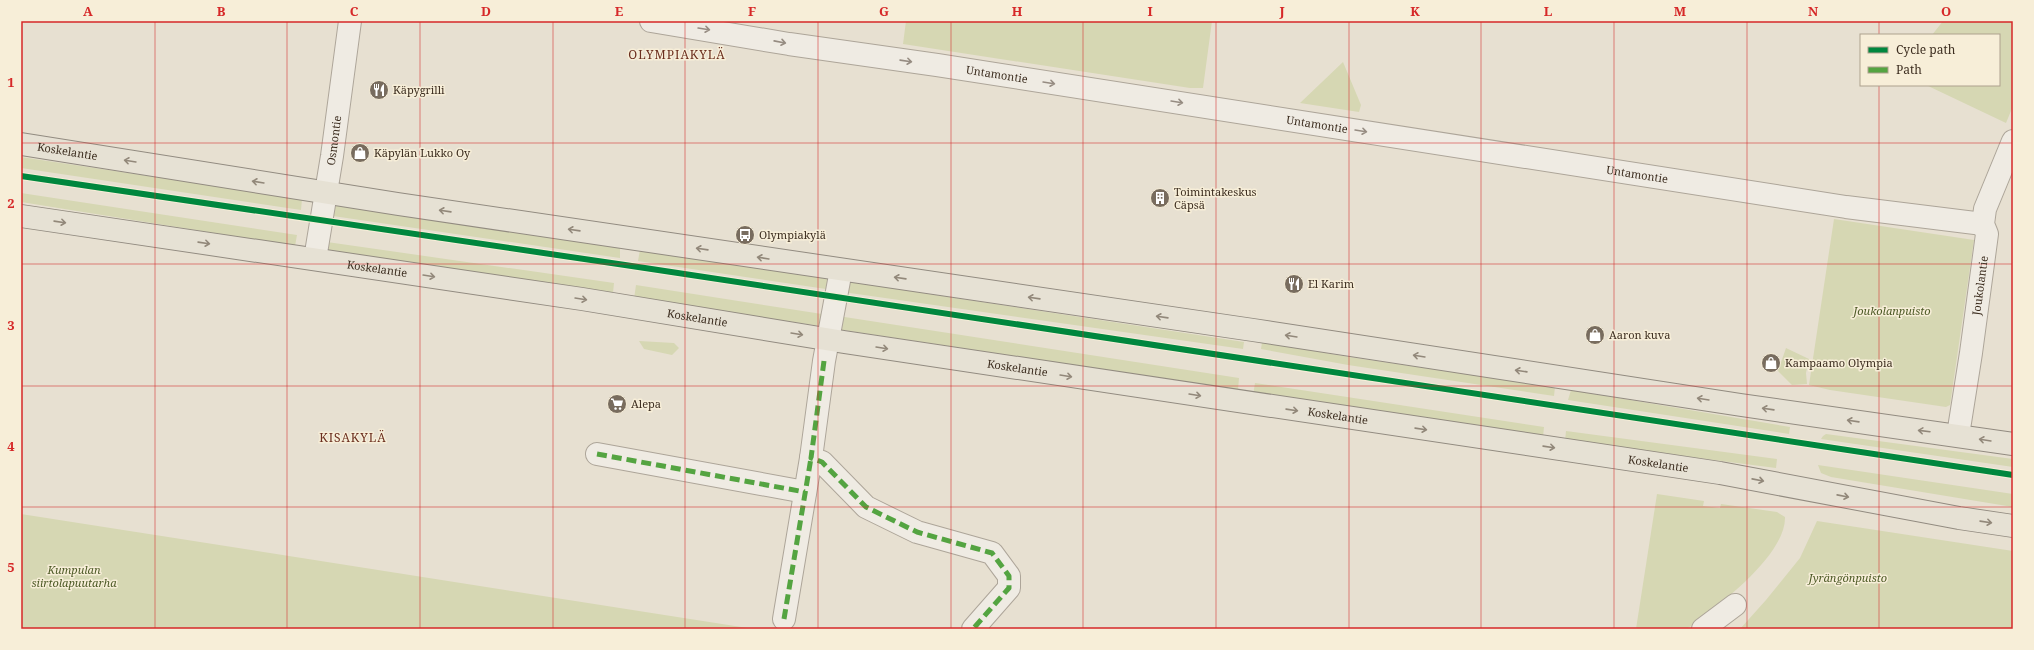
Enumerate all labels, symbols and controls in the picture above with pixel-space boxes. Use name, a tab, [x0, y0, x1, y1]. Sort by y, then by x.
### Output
text: A	[83, 2, 93, 20]
text: B	[217, 2, 226, 20]
text: C	[350, 2, 359, 20]
text: D	[481, 2, 491, 20]
text: E	[615, 2, 624, 20]
text: F	[748, 2, 756, 20]
text: G	[879, 2, 889, 20]
text: H	[1012, 2, 1023, 20]
text: I	[1147, 2, 1153, 20]
text: J	[1278, 2, 1285, 20]
text: K	[1410, 2, 1420, 20]
text: L	[1544, 2, 1553, 20]
text: M	[1674, 2, 1687, 20]
text: N	[1808, 2, 1819, 20]
text: O	[1941, 2, 1951, 20]
one-way arrow	[697, 25, 710, 33]
legend	[1860, 34, 2000, 86]
one-way arrow	[773, 39, 786, 47]
text: Cycle path	[1896, 41, 1956, 58]
district label: OLYMPIAKYLÄ	[628, 46, 726, 63]
one-way arrow	[900, 57, 913, 65]
text: Path	[1896, 61, 1922, 78]
street label: Untamontie	[965, 62, 1029, 86]
text: 1	[7, 73, 15, 91]
restaurant icon: Käpygrilli	[368, 79, 390, 101]
one-way arrow	[1042, 79, 1055, 87]
place label: Käpygrilli	[393, 82, 445, 97]
one-way arrow	[1170, 99, 1183, 107]
street label: Untamontie	[1285, 112, 1349, 136]
street label: Osmontie	[323, 114, 344, 167]
one-way arrow	[1354, 127, 1367, 135]
street label: Koskelantie	[36, 139, 99, 163]
shop icon: Käpylän Lukko Oy	[349, 142, 371, 164]
place label: Käpylän Lukko Oy	[374, 145, 471, 160]
one-way arrow	[124, 157, 137, 165]
street label: Untamontie	[1605, 162, 1669, 186]
one-way arrow	[252, 178, 265, 186]
place label: Toimintakeskus Cäpsä	[1174, 184, 1257, 212]
building icon: Toimintakeskus Cäpsä	[1149, 187, 1171, 209]
text: 2	[7, 194, 15, 212]
one-way arrow	[439, 207, 452, 215]
one-way arrow	[53, 218, 66, 226]
bus stop icon: Olympiakylä	[734, 224, 756, 246]
one-way arrow	[568, 226, 581, 234]
place label: Olympiakylä	[759, 227, 826, 242]
one-way arrow	[197, 239, 210, 247]
one-way arrow	[696, 245, 709, 253]
one-way arrow	[757, 254, 770, 262]
street label: Joukolantie	[1968, 255, 1991, 317]
street label: Koskelantie	[346, 256, 409, 280]
one-way arrow	[422, 272, 435, 280]
restaurant icon: El Karim	[1283, 273, 1305, 295]
one-way arrow	[894, 274, 907, 282]
place label: El Karim	[1308, 276, 1355, 291]
one-way arrow	[1027, 294, 1040, 302]
one-way arrow	[574, 295, 587, 303]
park label: Joukolanpuisto	[1851, 303, 1931, 318]
street label: Koskelantie	[666, 305, 729, 330]
one-way arrow	[1156, 313, 1169, 321]
text: 3	[7, 316, 15, 334]
shop icon: Aaron kuva	[1584, 324, 1606, 346]
place label: Aaron kuva	[1609, 327, 1670, 342]
one-way arrow	[790, 330, 803, 338]
one-way arrow	[1285, 332, 1298, 340]
one-way arrow	[875, 344, 888, 352]
one-way arrow	[1413, 352, 1426, 360]
shop icon: Kampaamo Olympia	[1760, 352, 1782, 374]
place label: Kampaamo Olympia	[1785, 355, 1893, 370]
street label: Koskelantie	[986, 356, 1049, 379]
one-way arrow	[1515, 367, 1528, 375]
one-way arrow	[1059, 372, 1072, 380]
one-way arrow	[1188, 391, 1201, 399]
supermarket icon: Alepa	[606, 393, 628, 415]
one-way arrow	[1697, 395, 1710, 403]
place label: Alepa	[631, 396, 661, 411]
street label: Koskelantie	[1307, 403, 1369, 427]
one-way arrow	[1762, 405, 1775, 413]
one-way arrow	[1285, 406, 1298, 414]
one-way arrow	[1846, 417, 1859, 425]
one-way arrow	[1414, 425, 1427, 433]
one-way arrow	[1918, 427, 1931, 435]
district label: KISAKYLÄ	[319, 429, 387, 446]
one-way arrow	[1979, 435, 1992, 443]
text: 4	[7, 437, 15, 455]
one-way arrow	[1542, 443, 1555, 451]
street label: Koskelantie	[1627, 451, 1690, 475]
one-way arrow	[1752, 477, 1765, 485]
one-way arrow	[1836, 492, 1849, 500]
one-way arrow	[1979, 518, 1992, 526]
text: 5	[7, 558, 15, 576]
park label: Kumpulan siirtolapuutarha	[31, 562, 117, 590]
park label: Jyrängönpuisto	[1807, 570, 1887, 585]

